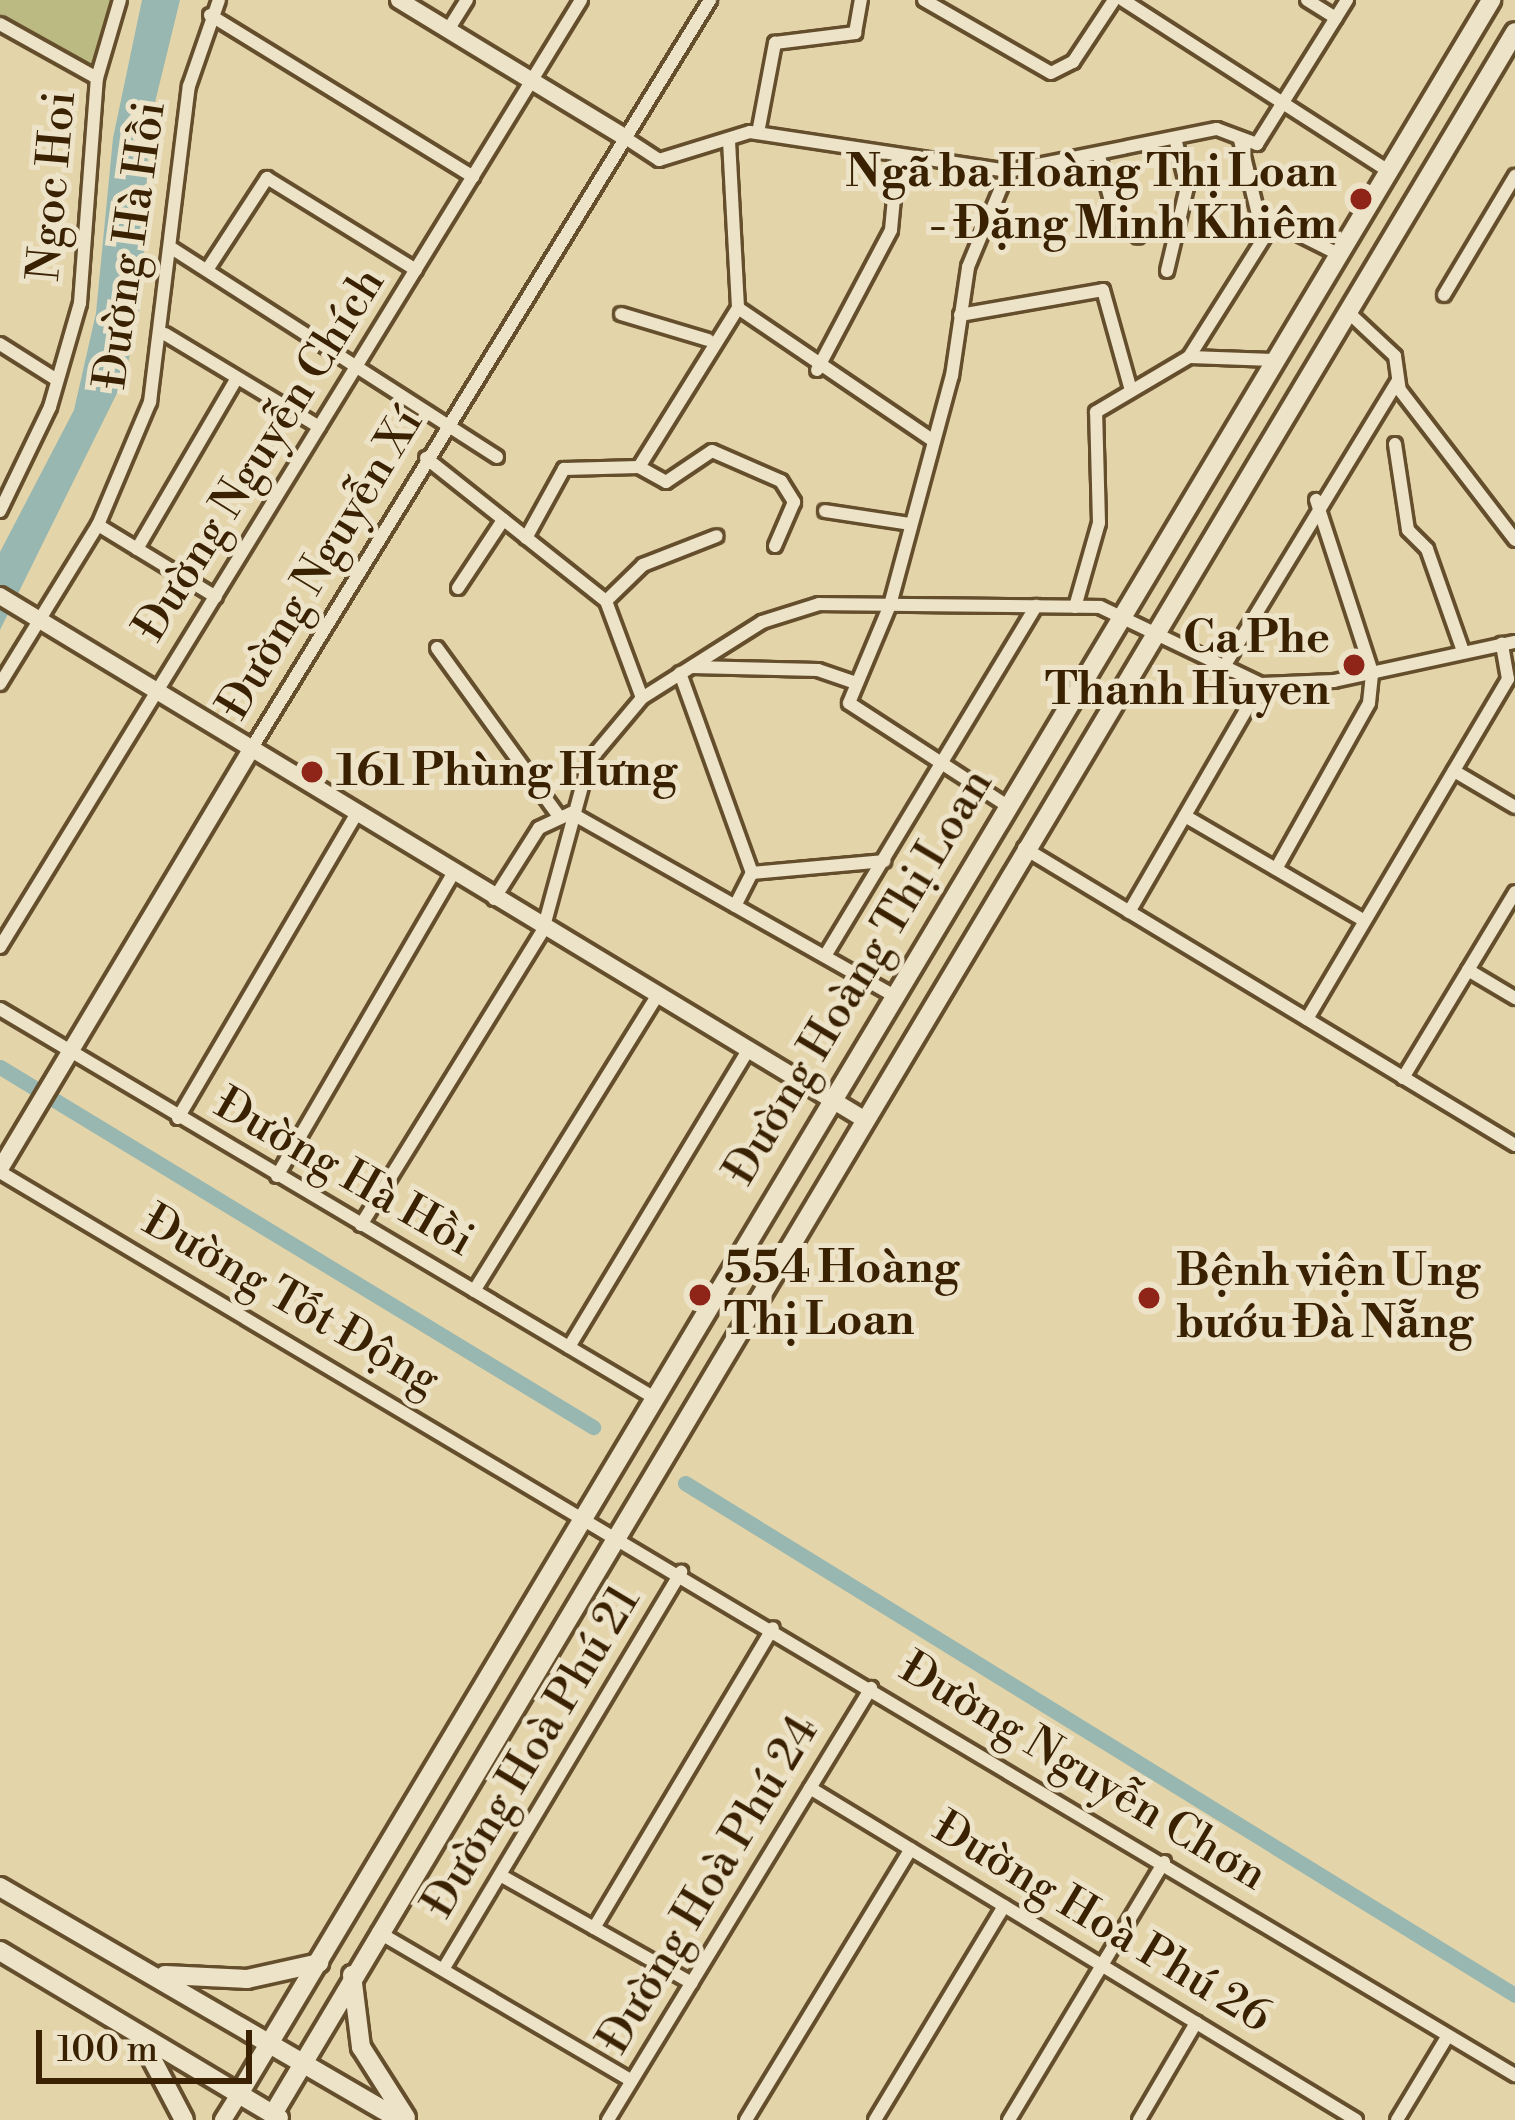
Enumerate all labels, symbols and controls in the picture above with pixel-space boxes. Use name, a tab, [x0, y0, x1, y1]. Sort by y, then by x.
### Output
street label: Ngoc Hoi	[18, 89, 88, 283]
street label: Đường Hà Hồi	[84, 98, 178, 392]
place label: Ngã ba Hoàng Thị Loan - Đặng Minh Khiêm	[845, 146, 1337, 252]
marker: Ngã ba Hoàng Thị Loan - Đặng Minh Khiêm	[1348, 186, 1374, 212]
street label: Đường Nguyễn Chích	[123, 259, 397, 651]
street label: Đường Nguyễn Xí	[207, 399, 435, 729]
place label: Ca Phe Thanh Huyen	[1045, 612, 1330, 718]
marker: Ca Phe Thanh Huyen	[1341, 652, 1367, 678]
place label: 161 Phùng Hưng	[336, 745, 677, 799]
marker: 161 Phùng Hưng	[299, 759, 325, 785]
street label: Đường Hoàng Thị Loan	[713, 759, 1005, 1195]
street label: Đường Hà Hồi	[205, 1077, 483, 1269]
street label: Đường Tốt Động	[133, 1194, 449, 1408]
place label: 554 Hoàng Thị Loan	[724, 1242, 959, 1348]
place label: Bệnh viện Ung bướu Đà Nẵng	[1176, 1245, 1480, 1351]
marker: 554 Hoàng Thị Loan	[687, 1282, 713, 1308]
marker: Bệnh viện Ung bướu Đà Nẵng	[1133, 1282, 1165, 1314]
street label: Đường Hoà Phú 21	[412, 1577, 652, 1927]
street label: Đường Nguyễn Chơn	[890, 1641, 1276, 1903]
street label: Đường Hoà Phú 24	[587, 1707, 831, 2063]
street label: Đường Hoà Phú 26	[923, 1801, 1281, 2045]
scale bar	[42, 2006, 258, 2080]
text: 100 m	[57, 2028, 158, 2073]

